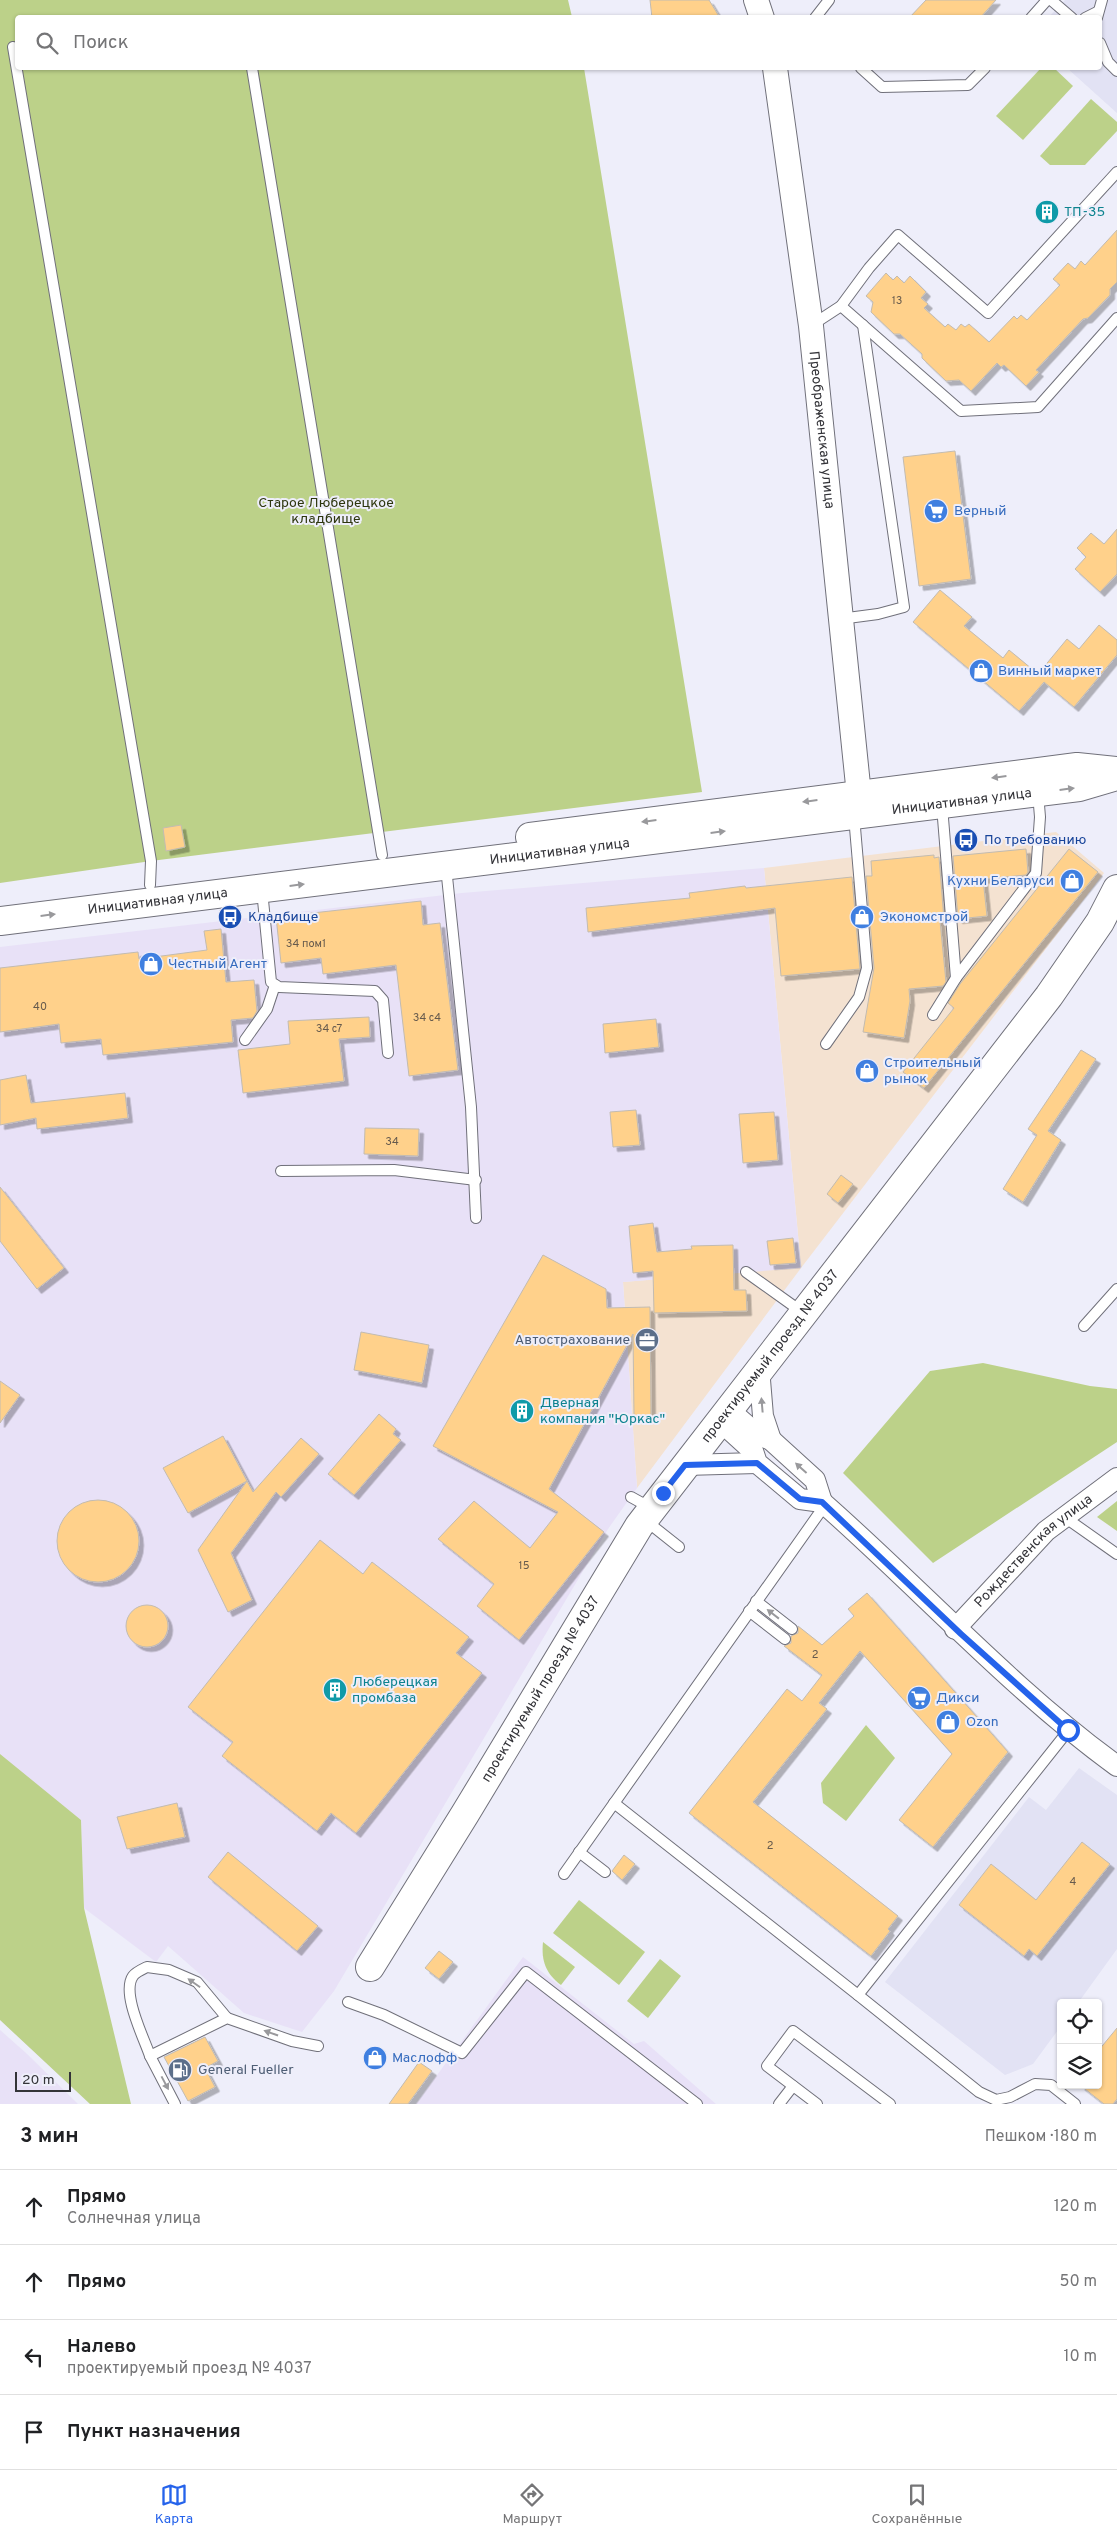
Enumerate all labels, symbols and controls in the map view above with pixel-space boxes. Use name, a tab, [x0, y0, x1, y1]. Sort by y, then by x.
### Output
search box	[15, 15, 1102, 70]
icon: search	[33, 29, 61, 57]
text: Поиск	[73, 31, 129, 55]
building icon: ТП-35	[1034, 199, 1060, 225]
place label: ТП-35	[1064, 204, 1105, 221]
house number: 13	[892, 294, 902, 308]
street label: Преображенская улица	[805, 350, 838, 510]
park label: Старое Люберецкое кладбище	[258, 495, 394, 528]
supermarket icon: Верный	[923, 498, 949, 524]
place label: Верный	[954, 503, 1007, 520]
shop icon: Винный маркет	[968, 658, 994, 684]
place label: Винный маркет	[998, 663, 1102, 680]
one-way arrow	[991, 773, 1007, 781]
street label: Инициативная улица	[891, 784, 1033, 819]
one-way arrow	[1060, 785, 1076, 793]
one-way arrow	[802, 797, 818, 805]
one-way arrow	[641, 817, 657, 825]
bus stop icon: По требованию	[953, 827, 979, 853]
one-way arrow	[711, 828, 727, 836]
place label: По требованию	[984, 832, 1086, 849]
street label: Инициативная улица	[489, 834, 631, 869]
shop icon: Кухни Беларуси	[1059, 868, 1085, 894]
place label: Кухни Беларуси	[947, 873, 1054, 890]
one-way arrow	[289, 881, 305, 889]
street label: Инициативная улица	[87, 884, 229, 919]
bus stop icon: Кладбище	[217, 904, 243, 930]
shop icon: Экономстрой	[849, 904, 875, 930]
place label: Кладбище	[248, 909, 318, 926]
place label: Экономстрой	[880, 909, 968, 926]
one-way arrow	[41, 911, 57, 919]
house number: 34 пом1	[286, 937, 326, 951]
shop icon: Честный Агент	[138, 951, 164, 977]
place label: Честный Агент	[168, 956, 267, 973]
house number: 40	[33, 1000, 47, 1014]
house number: 34 с4	[413, 1011, 441, 1025]
house number: 34 с7	[316, 1022, 342, 1036]
place label: Строительный рынок	[884, 1055, 981, 1088]
shop icon: Строительный рынок	[854, 1058, 880, 1084]
house number: 34	[385, 1135, 399, 1149]
street label: проектируемый проезд № 4037	[698, 1266, 842, 1446]
office icon: Автострахование	[634, 1327, 660, 1353]
place label: Автострахование	[515, 1332, 630, 1349]
place label: Дверная компания "Юркас"	[540, 1395, 665, 1428]
one-way arrow	[758, 1396, 766, 1412]
building icon: Дверная компания "Юркас"	[509, 1398, 535, 1424]
one-way arrow	[795, 1462, 808, 1473]
route end	[652, 1482, 675, 1505]
street label: Рождественская улица	[971, 1491, 1096, 1611]
house number: 15	[519, 1559, 530, 1573]
street label: проектируемый проезд № 4037	[478, 1593, 603, 1785]
one-way arrow	[767, 1609, 780, 1620]
house number: 2	[812, 1648, 818, 1662]
place label: Люберецкая промбаза	[352, 1674, 438, 1707]
building icon: Люберецкая промбаза	[322, 1677, 348, 1703]
supermarket icon: Дикси	[906, 1685, 932, 1711]
place label: Дикси	[936, 1690, 980, 1707]
shop icon: Ozon	[935, 1709, 961, 1735]
place label: Ozon	[966, 1714, 999, 1731]
route start	[1057, 1719, 1080, 1742]
house number: 2	[767, 1839, 773, 1853]
house number: 4	[1070, 1875, 1077, 1889]
one-way arrow	[188, 1978, 201, 1988]
map controls	[1057, 1999, 1102, 2089]
button: locate	[1057, 1999, 1102, 2044]
one-way arrow	[263, 2029, 278, 2037]
button: layers	[1057, 2044, 1102, 2089]
shop icon: Маслофф	[362, 2045, 388, 2071]
place label: Маслофф	[392, 2050, 457, 2067]
fuel station icon: General Fueller	[167, 2057, 193, 2083]
place label: General Fueller	[198, 2062, 294, 2079]
scale bar	[15, 2069, 71, 2092]
text: 20 m	[22, 2072, 55, 2089]
one-way arrow	[161, 2076, 169, 2091]
text: 3 мин	[20, 2123, 79, 2150]
text: Пешком · 180 m	[985, 2127, 1097, 2147]
text: Прямо	[67, 2185, 126, 2209]
icon: ahead	[20, 2193, 48, 2221]
text: 120 m	[1054, 2197, 1097, 2217]
text: Солнечная улица	[67, 2209, 201, 2229]
icon: ahead	[20, 2268, 48, 2296]
text: Прямо	[67, 2270, 126, 2294]
text: 50 m	[1060, 2272, 1097, 2292]
text: Налево	[67, 2335, 136, 2359]
icon: left	[20, 2343, 48, 2371]
text: 10 m	[1063, 2347, 1097, 2367]
text: проектируемый проезд № 4037	[67, 2359, 312, 2379]
icon: arrive	[20, 2418, 48, 2446]
text: Пункт назначения	[67, 2420, 241, 2444]
tab: Карта	[155, 2481, 193, 2528]
tab: Маршрут	[502, 2481, 562, 2528]
tab: Сохранённые	[871, 2481, 962, 2528]

